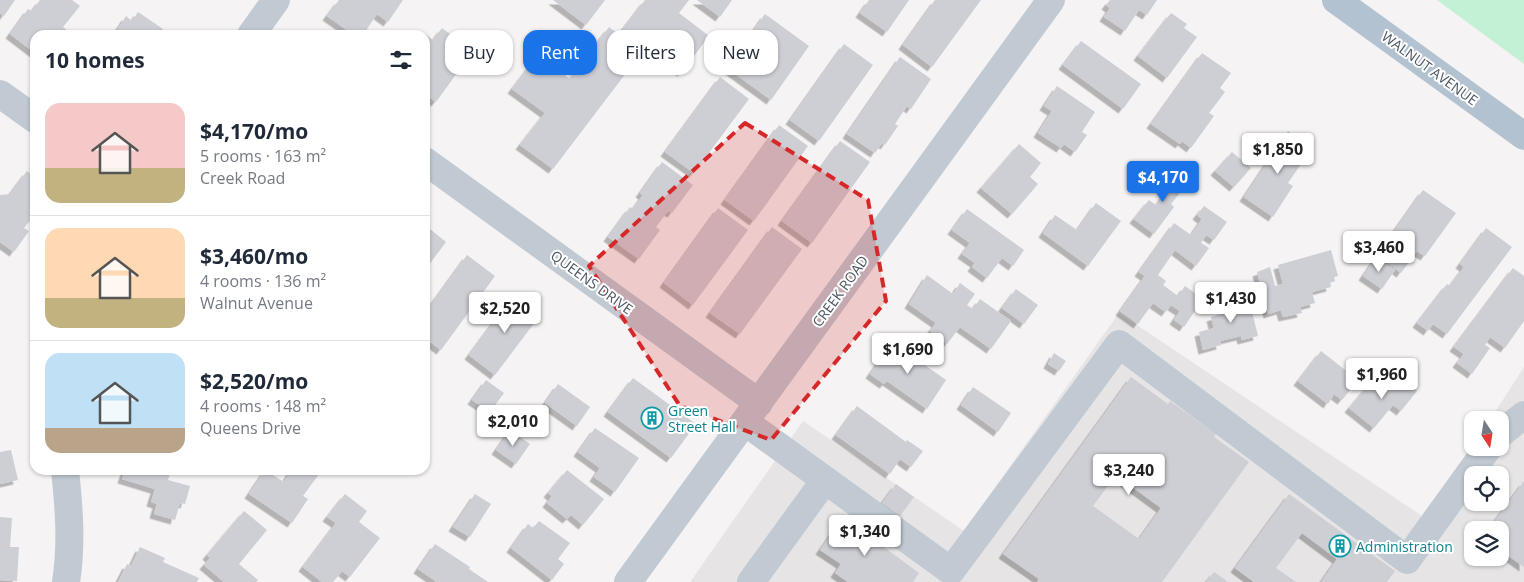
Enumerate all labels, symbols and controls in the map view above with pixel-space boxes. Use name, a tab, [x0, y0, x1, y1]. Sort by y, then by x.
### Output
street label: WALNUT AVENUE	[1378, 27, 1482, 109]
chip: Buy	[445, 30, 513, 75]
chip: Rent	[523, 30, 597, 75]
chip: Filters	[607, 30, 694, 75]
chip: New	[704, 30, 778, 75]
text: 10 homes	[45, 46, 145, 74]
icon: filters	[387, 46, 415, 74]
text: $4,170/mo	[200, 117, 308, 145]
icon: home	[85, 123, 145, 183]
pin: $1,850	[1237, 132, 1319, 175]
text: $1,850	[1253, 138, 1303, 160]
text: 5 rooms · 163 m²	[200, 145, 326, 167]
pin: $4,170	[1122, 160, 1204, 203]
text: $4,170	[1138, 166, 1188, 188]
text: Creek Road	[200, 167, 285, 189]
pin: $3,460	[1338, 230, 1420, 273]
text: $3,460	[1354, 236, 1404, 258]
text: $3,460/mo	[200, 242, 308, 270]
street label: QUEENS DRIVE	[547, 246, 637, 318]
icon: home	[85, 248, 145, 308]
street label: CREEK ROAD	[808, 252, 872, 330]
text: 4 rooms · 136 m²	[200, 270, 326, 292]
pin: $1,430	[1190, 282, 1272, 324]
text: $1,430	[1206, 287, 1256, 309]
text: Walnut Avenue	[200, 292, 313, 314]
pin: $2,520	[464, 292, 546, 334]
text: $2,520	[480, 297, 530, 319]
pin: $1,690	[867, 332, 949, 375]
text: $1,690	[883, 338, 933, 360]
pin: $1,960	[1341, 358, 1423, 400]
text: $1,960	[1357, 363, 1407, 385]
text: $2,520/mo	[200, 367, 308, 395]
icon: home	[85, 373, 145, 433]
text: 4 rooms · 148 m²	[200, 395, 326, 417]
place label: Green Street Hall	[668, 401, 736, 436]
pin: $2,010	[472, 404, 554, 447]
building icon: Green Street Hall	[640, 406, 664, 430]
text: $2,010	[488, 410, 538, 432]
north arrow	[1464, 411, 1509, 456]
map controls	[1464, 411, 1509, 566]
text: Queens Drive	[200, 417, 301, 439]
pin: $3,240	[1088, 454, 1170, 496]
text: $3,240	[1104, 459, 1154, 481]
button: locate	[1464, 466, 1509, 511]
pin: $1,340	[824, 514, 906, 557]
text: $1,340	[840, 520, 890, 542]
button: layers	[1464, 521, 1509, 566]
building icon: Administration	[1328, 534, 1352, 558]
place label: Administration	[1356, 537, 1453, 556]

